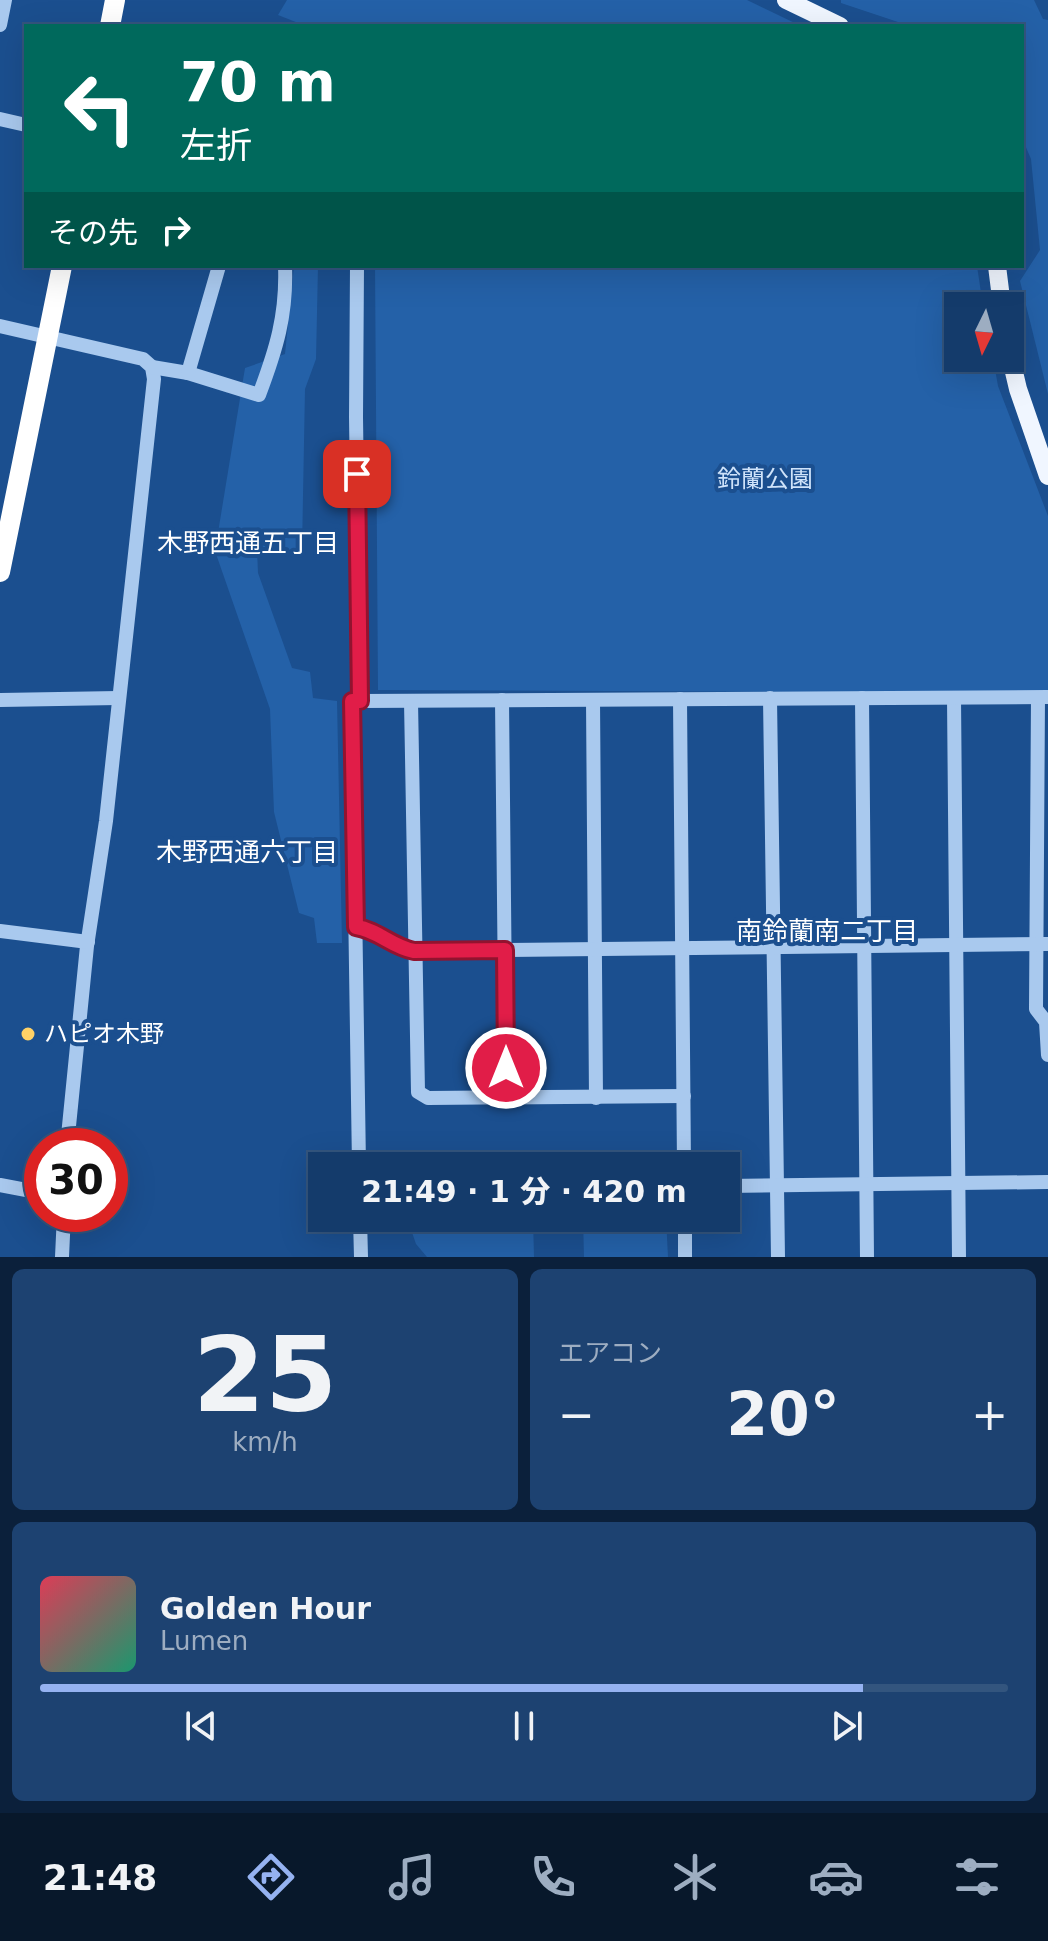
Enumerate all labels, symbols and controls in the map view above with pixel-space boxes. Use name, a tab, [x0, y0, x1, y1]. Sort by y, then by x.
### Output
text: 70 m	[180, 49, 336, 114]
icon: left	[48, 56, 152, 160]
text: 左折	[180, 125, 252, 166]
icon: right	[154, 208, 198, 252]
text: その先	[48, 215, 138, 250]
north arrow	[944, 292, 1024, 372]
map controls	[944, 292, 1024, 372]
pin	[323, 440, 391, 508]
icon: arrive	[335, 452, 379, 496]
park label: 鈴蘭公園	[717, 465, 813, 493]
district label: 木野西通五丁目	[157, 528, 339, 558]
district label: 木野西通六丁目	[156, 837, 338, 867]
district label: 南鈴蘭南二丁目	[736, 916, 918, 946]
place label: ハピオ木野	[44, 1020, 164, 1048]
marker: ハピオ木野	[19, 1025, 37, 1043]
position arrow	[464, 1026, 548, 1110]
speed limit sign: 30	[24, 1128, 128, 1232]
text: 21:49 · 1 分 · 420 m	[361, 1174, 687, 1209]
text: 25	[193, 1314, 337, 1436]
text: エアコン	[558, 1338, 662, 1368]
text: 20°	[726, 1379, 840, 1449]
text: −	[558, 1389, 595, 1440]
text: +	[971, 1389, 1008, 1440]
text: km/h	[232, 1427, 298, 1457]
text: Golden Hour	[160, 1591, 371, 1626]
text: Lumen	[160, 1626, 248, 1656]
icon: previous	[179, 1704, 223, 1748]
icon: pause	[502, 1704, 546, 1748]
icon: next	[825, 1704, 869, 1748]
icon: directions	[243, 1849, 299, 1905]
icon: music	[384, 1849, 440, 1905]
icon: phone	[525, 1849, 581, 1905]
icon: climate	[667, 1849, 723, 1905]
icon: car	[808, 1849, 864, 1905]
icon: filters	[949, 1849, 1005, 1905]
text: 21:48	[43, 1857, 157, 1898]

